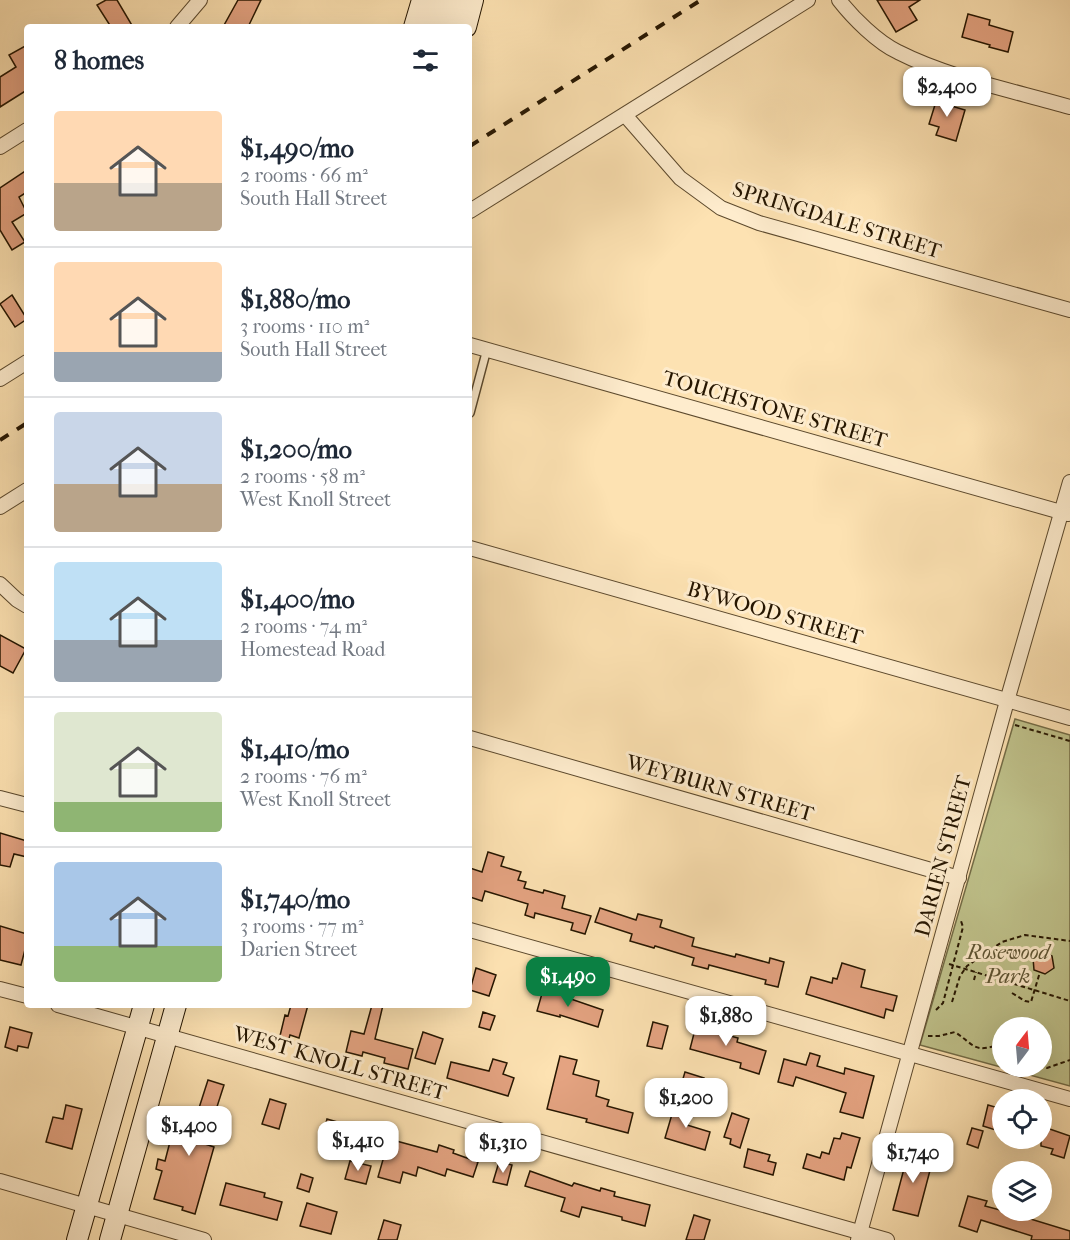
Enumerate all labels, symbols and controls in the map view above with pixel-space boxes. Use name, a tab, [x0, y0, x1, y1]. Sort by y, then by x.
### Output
icon: filters	[409, 44, 442, 77]
text: 8 homes	[54, 45, 144, 76]
pin: $2,400	[898, 67, 996, 118]
text: $2,400	[917, 75, 977, 98]
text: $1,490/mo	[240, 133, 354, 164]
icon: home	[102, 135, 174, 207]
text: 2 rooms · 66 m²	[240, 164, 368, 187]
street label: SPRINGDALE STREET	[730, 177, 945, 263]
text: South Hall Street	[240, 187, 387, 210]
text: $1,880/mo	[240, 284, 350, 315]
icon: home	[102, 286, 174, 358]
text: 3 rooms · 110 m²	[240, 315, 369, 338]
text: South Hall Street	[240, 338, 387, 361]
street label: TOUCHSTONE STREET	[660, 365, 891, 453]
text: $1,200/mo	[240, 434, 352, 465]
icon: home	[102, 436, 174, 508]
text: 2 rooms · 58 m²	[240, 465, 365, 488]
text: West Knoll Street	[240, 488, 391, 511]
street label: BYWOOD STREET	[684, 576, 866, 650]
text: $1,400/mo	[240, 584, 355, 615]
icon: home	[102, 586, 174, 658]
text: 2 rooms · 74 m²	[240, 615, 367, 638]
text: Homestead Road	[240, 638, 385, 661]
text: $1,410/mo	[240, 734, 350, 765]
icon: home	[102, 736, 174, 808]
street label: WEYBURN STREET	[623, 750, 817, 826]
text: 2 rooms · 76 m²	[240, 765, 367, 788]
street label: DARIEN STREET	[910, 772, 976, 939]
text: West Knoll Street	[240, 788, 391, 811]
text: $1,740/mo	[240, 884, 350, 915]
icon: home	[102, 886, 174, 958]
text: 3 rooms · 77 m²	[240, 915, 364, 938]
text: Darien Street	[240, 938, 357, 961]
park label: Rosewood Park	[965, 940, 1052, 988]
pin: $1,490	[519, 957, 617, 1008]
text: $1,490	[540, 965, 596, 988]
pin: $1,880	[677, 996, 775, 1047]
text: $1,880	[699, 1004, 753, 1027]
north arrow	[992, 1017, 1052, 1077]
map controls	[992, 1017, 1052, 1221]
street label: WEST KNOLL STREET	[230, 1021, 450, 1105]
pin: $1,200	[637, 1078, 735, 1129]
text: $1,200	[659, 1086, 713, 1109]
button: locate	[992, 1089, 1052, 1149]
pin: $1,400	[140, 1106, 238, 1157]
text: $1,400	[161, 1114, 217, 1137]
pin: $1,410	[309, 1121, 407, 1172]
pin: $1,310	[454, 1123, 552, 1174]
text: $1,410	[332, 1129, 384, 1152]
text: $1,310	[479, 1131, 527, 1154]
pin: $1,740	[864, 1133, 962, 1184]
text: $1,740	[886, 1141, 940, 1164]
button: layers	[992, 1161, 1052, 1221]

